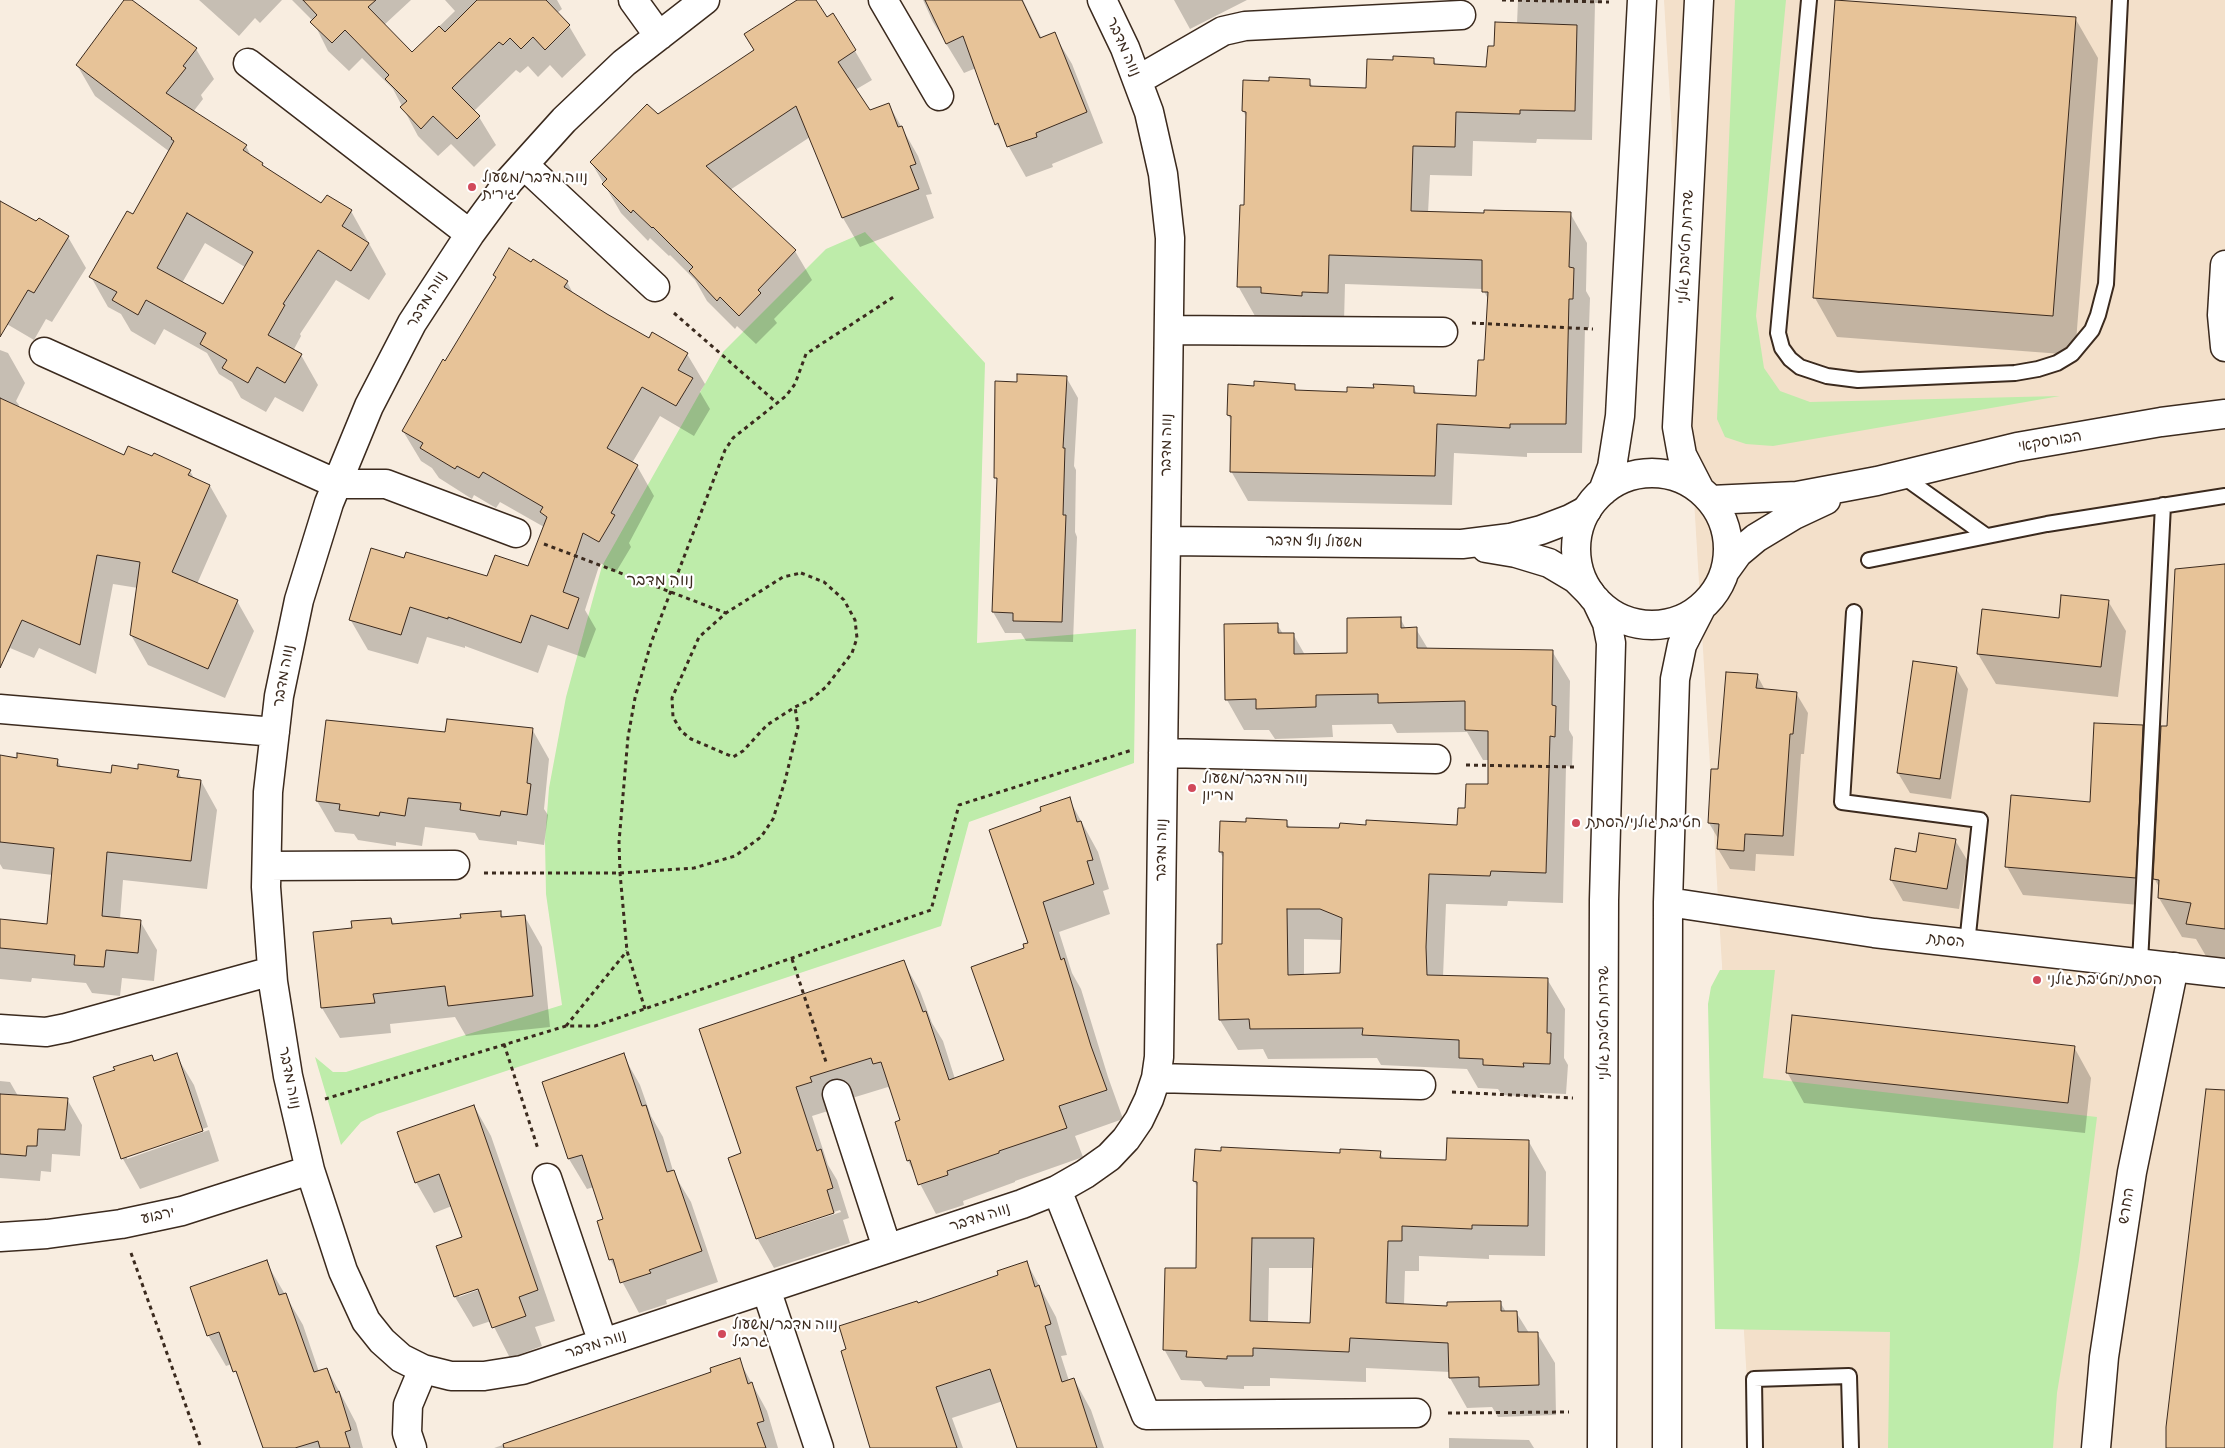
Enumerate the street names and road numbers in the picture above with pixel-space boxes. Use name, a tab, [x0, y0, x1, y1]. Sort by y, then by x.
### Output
street label: נווה מדבר	[1102, 15, 1144, 79]
street label: שדרות חטיבת גולני	[1674, 189, 1698, 305]
street label: נווה מדבר	[403, 268, 451, 332]
street label: נווה מדבר	[1157, 413, 1177, 477]
street label: הבורסקאי	[2017, 428, 2083, 456]
street label: משעול נוף מדבר	[1265, 532, 1363, 552]
street label: נווה מדבר	[270, 643, 298, 709]
street label: נווה מדבר	[1152, 818, 1172, 882]
street label: הסתת	[1926, 930, 1966, 952]
street label: שדרות חטיבת גולני	[1595, 966, 1613, 1080]
street label: נווה מדבר	[274, 1045, 304, 1111]
street label: החרש	[2115, 1186, 2139, 1226]
street label: נווה מדבר	[947, 1200, 1013, 1236]
street label: ירבוע	[140, 1204, 176, 1228]
street label: נווה מדבר	[563, 1327, 629, 1363]

